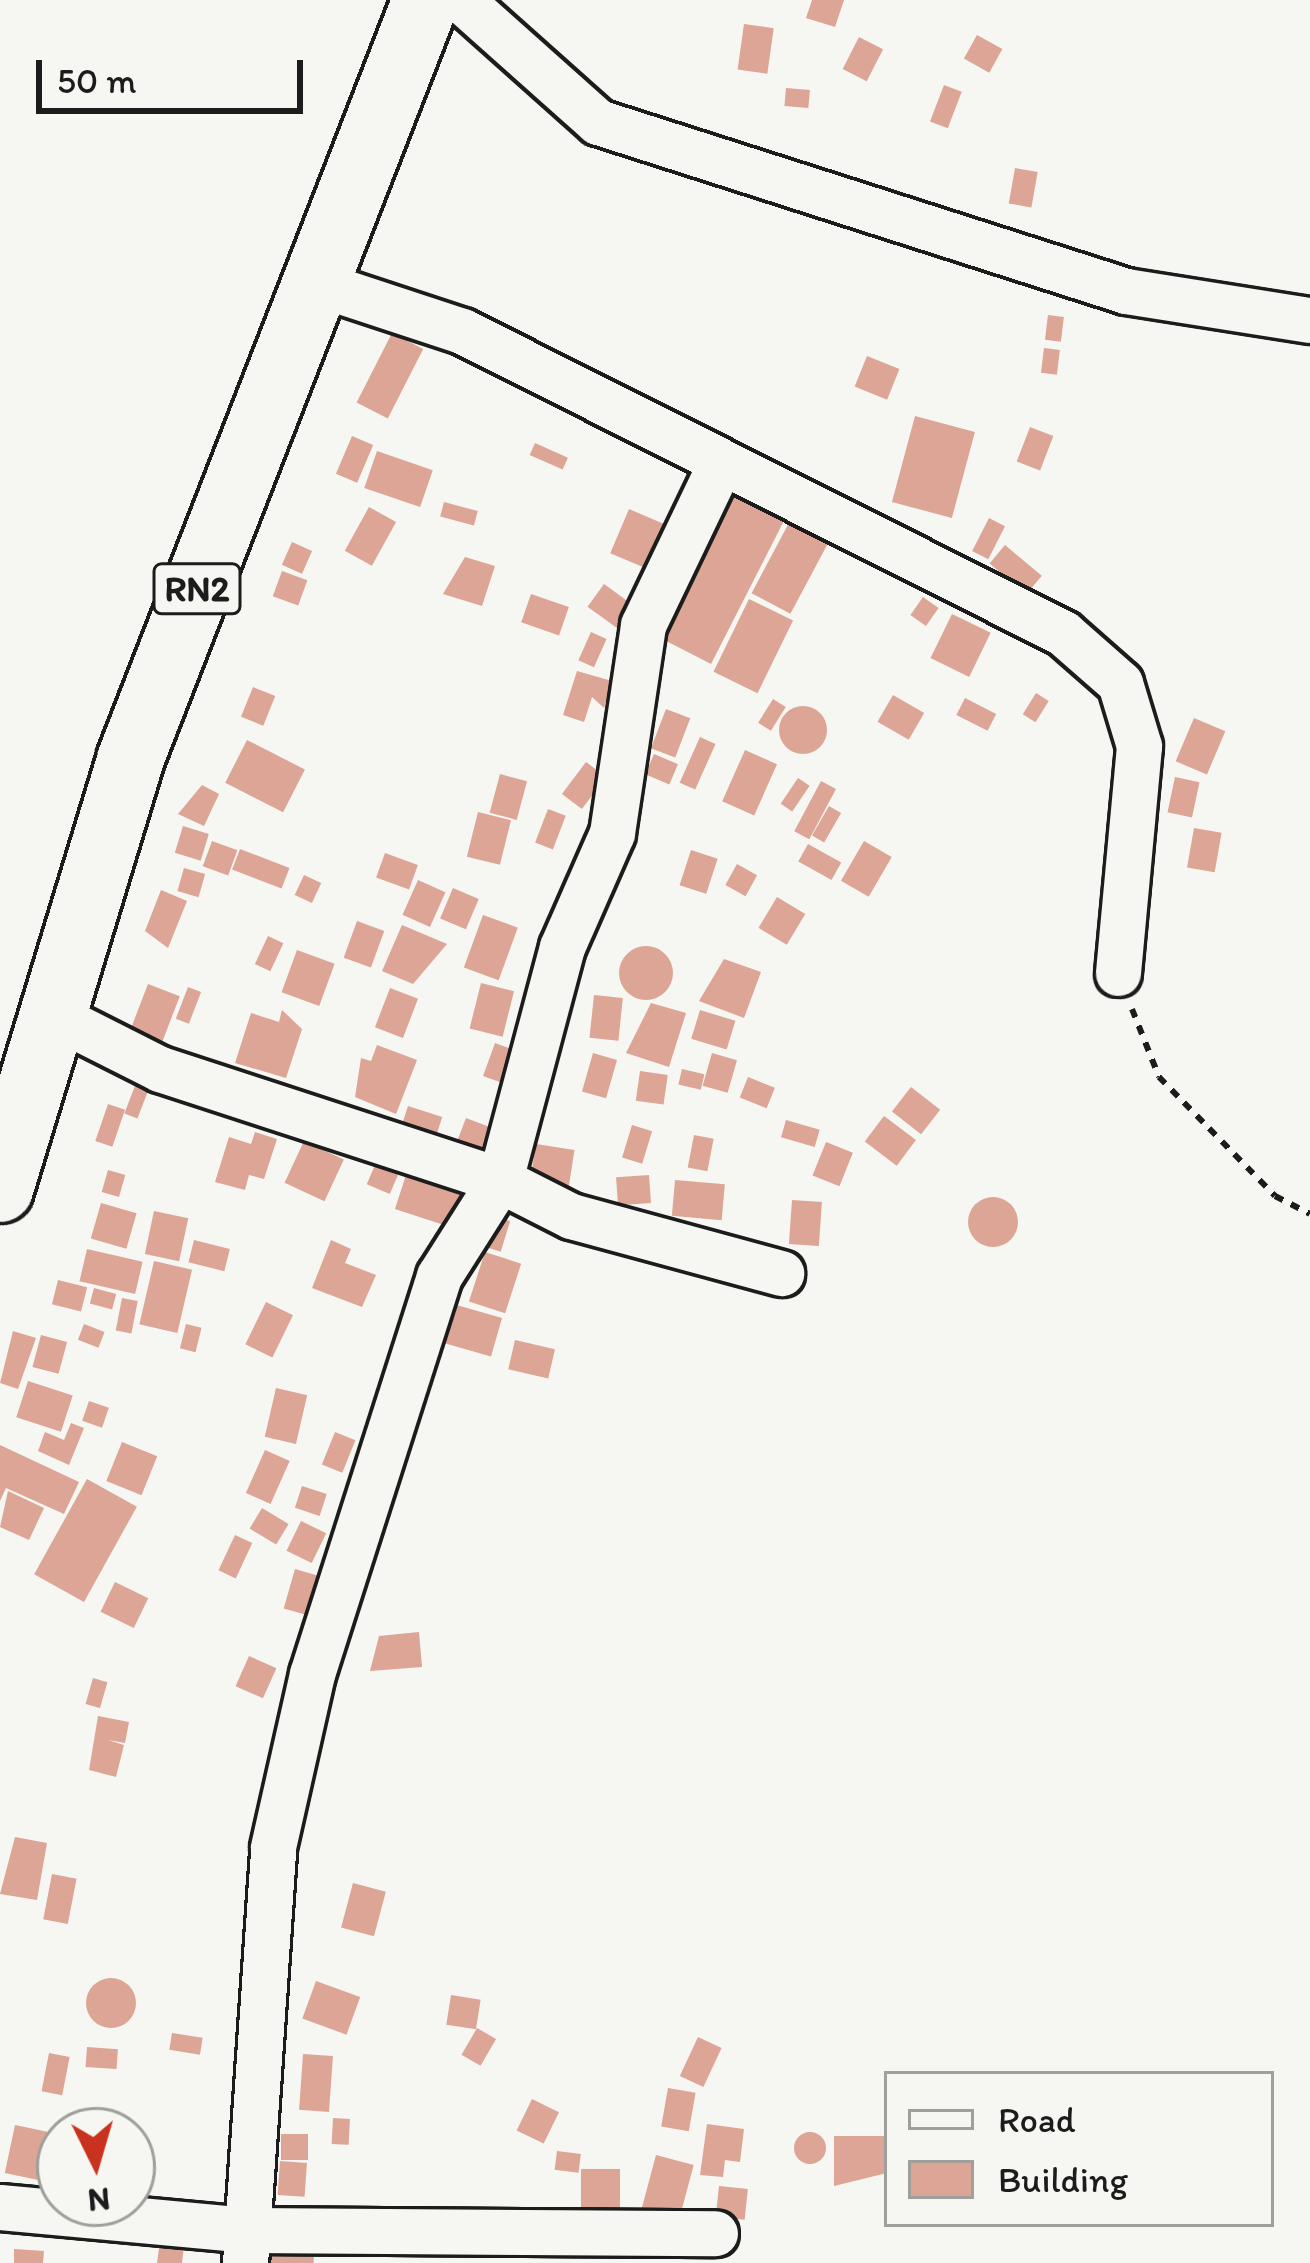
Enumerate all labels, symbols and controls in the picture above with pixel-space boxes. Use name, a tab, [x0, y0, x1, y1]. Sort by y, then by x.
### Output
scale bar	[42, 36, 309, 110]
text: 50 m	[57, 59, 136, 102]
road number: RN2	[152, 559, 242, 619]
legend	[884, 2071, 1274, 2227]
text: Road	[998, 2098, 1076, 2141]
north arrow	[36, 2107, 156, 2227]
text: Building	[998, 2158, 1128, 2201]
text: N	[86, 2180, 112, 2221]

